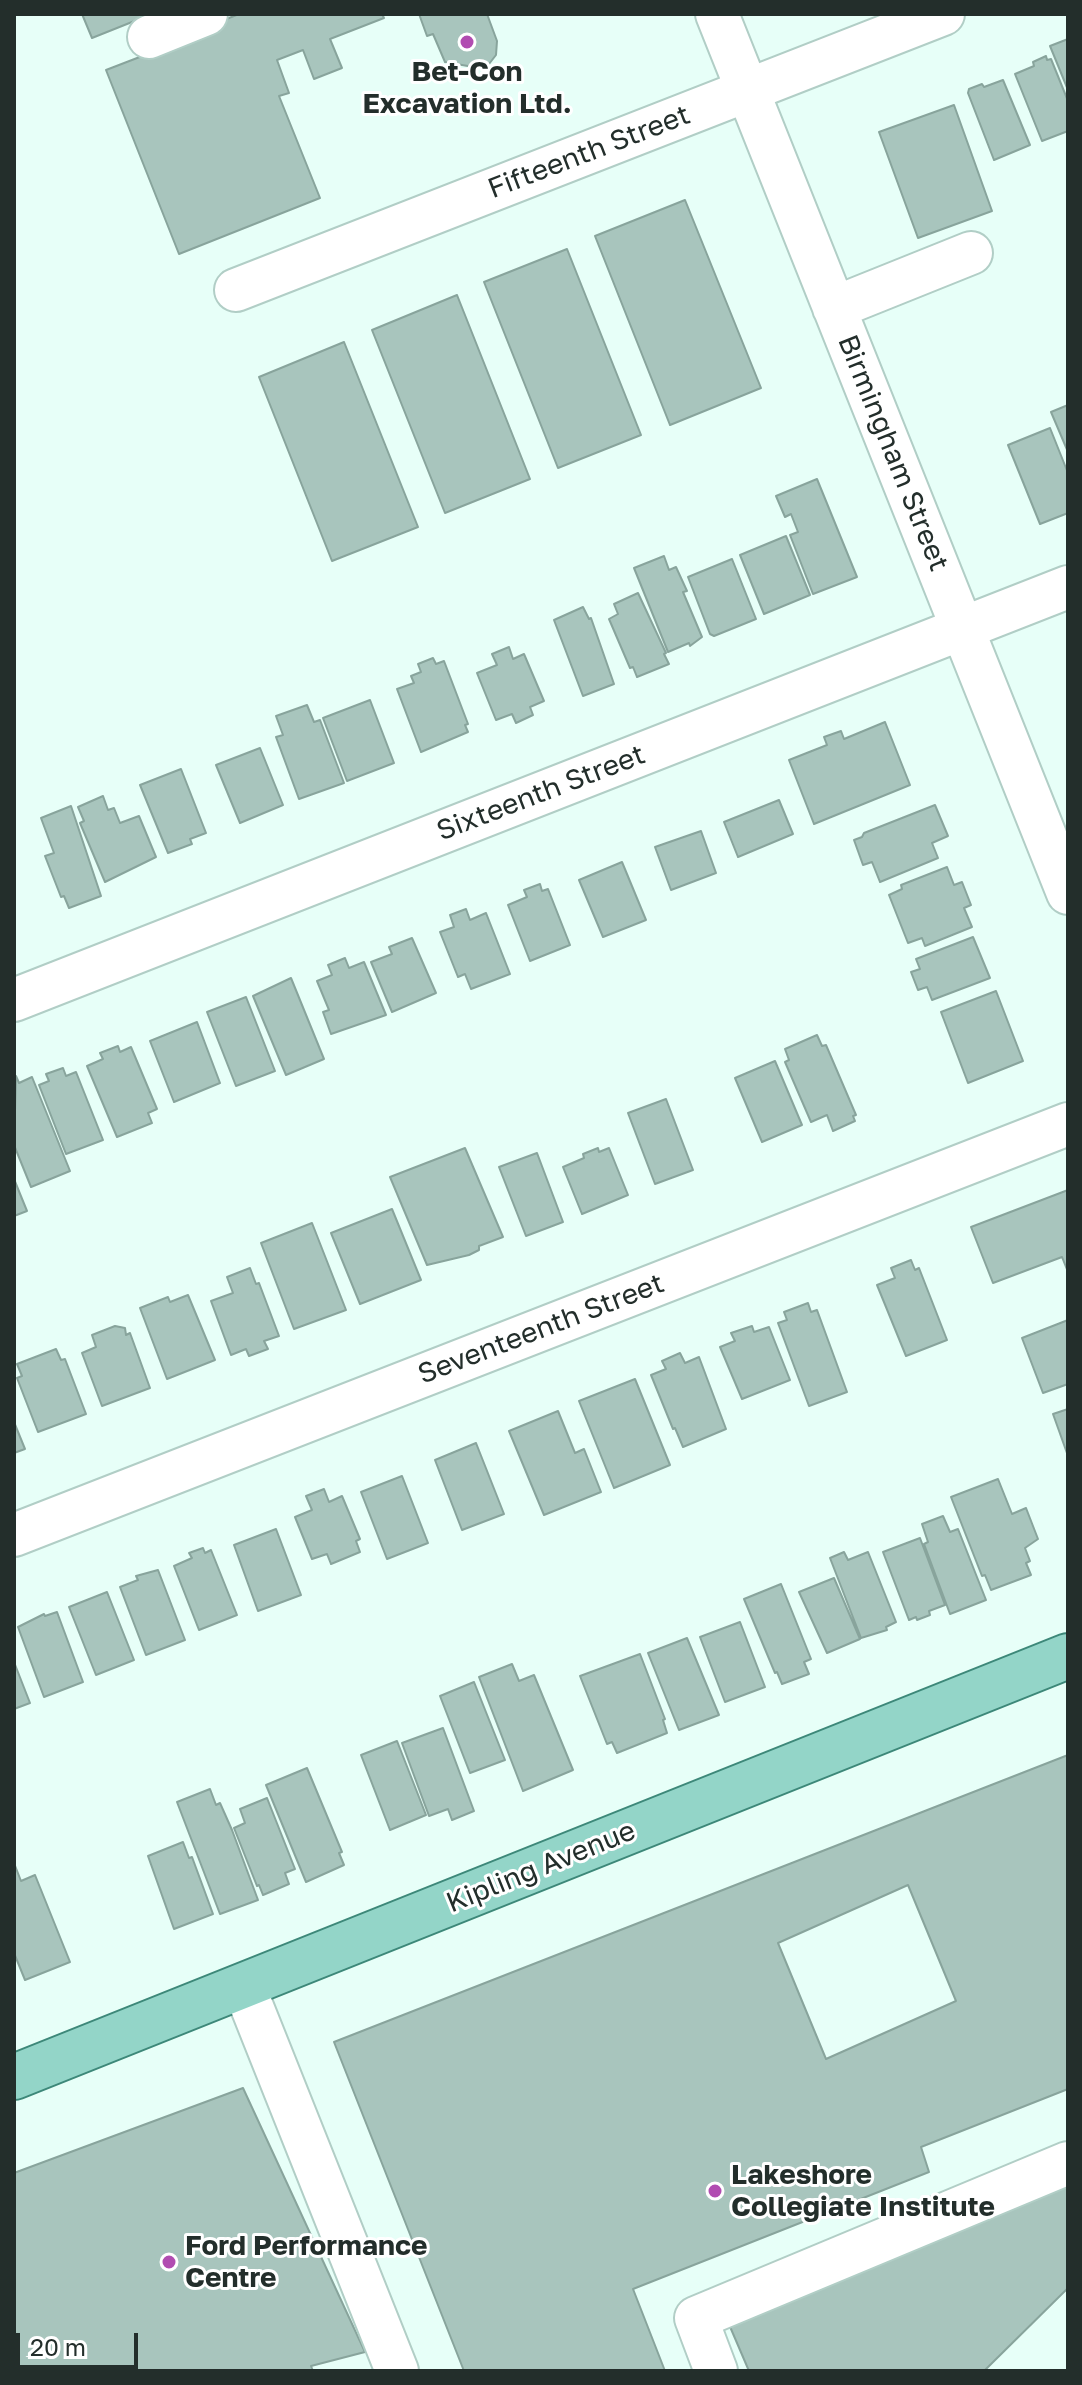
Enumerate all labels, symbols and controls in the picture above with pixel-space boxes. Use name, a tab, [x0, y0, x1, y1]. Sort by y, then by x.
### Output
marker: Bet-Con Excavation Ltd.	[458, 33, 476, 51]
place label: Bet-Con Excavation Ltd.	[362, 55, 572, 121]
street label: Fifteenth Street	[483, 98, 695, 206]
street label: Birmingham Street	[830, 330, 956, 576]
street label: Sixteenth Street	[432, 738, 650, 848]
street label: Seventeenth Street	[413, 1267, 669, 1391]
street label: Kipling Avenue	[442, 1814, 640, 1920]
place label: Lakeshore Collegiate Institute	[731, 2158, 995, 2224]
marker: Lakeshore Collegiate Institute	[706, 2182, 724, 2200]
place label: Ford Performance Centre	[185, 2229, 428, 2295]
marker: Ford Performance Centre	[160, 2253, 178, 2271]
scale bar	[20, 2317, 142, 2367]
text: 20 m	[30, 2332, 86, 2361]

